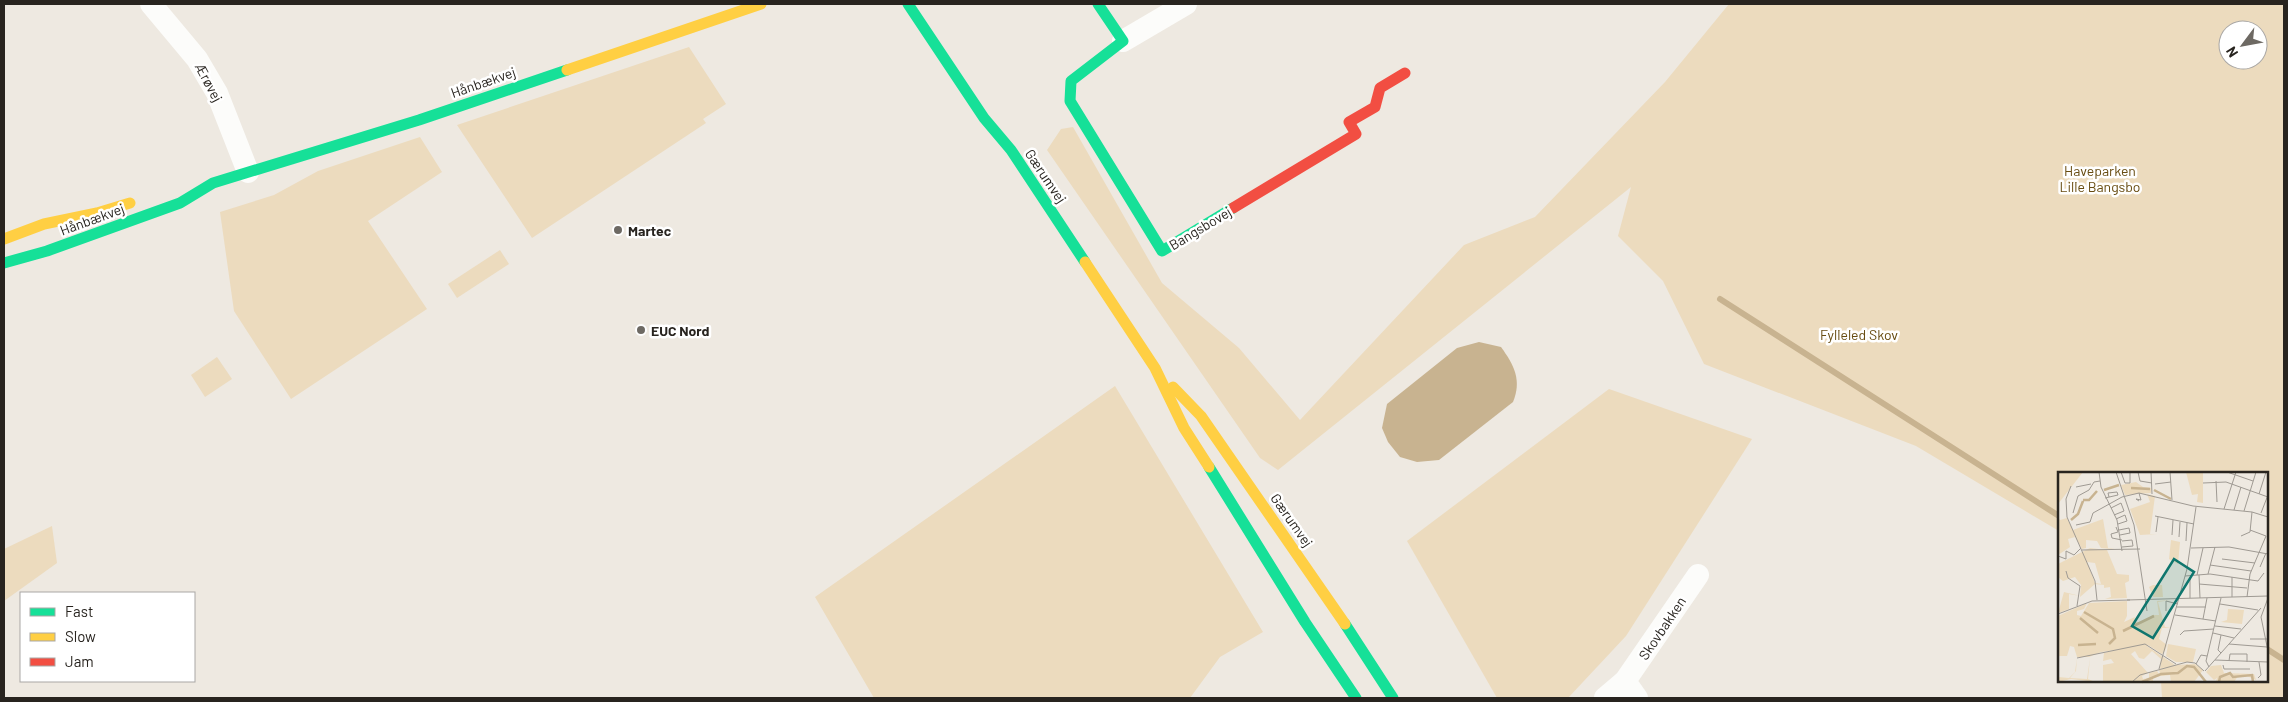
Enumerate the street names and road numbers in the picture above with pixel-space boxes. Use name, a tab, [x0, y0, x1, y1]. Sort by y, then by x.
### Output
street label: Ærøvej	[192, 59, 226, 105]
street label: Hånbækvej	[448, 63, 518, 101]
street label: Gærumvej	[1022, 146, 1070, 206]
street label: Hånbækvej	[57, 199, 127, 239]
street label: Bangsbovej	[1166, 203, 1234, 253]
street label: Gærumvej	[1267, 490, 1317, 550]
street label: Skovbakken	[1635, 593, 1689, 663]

